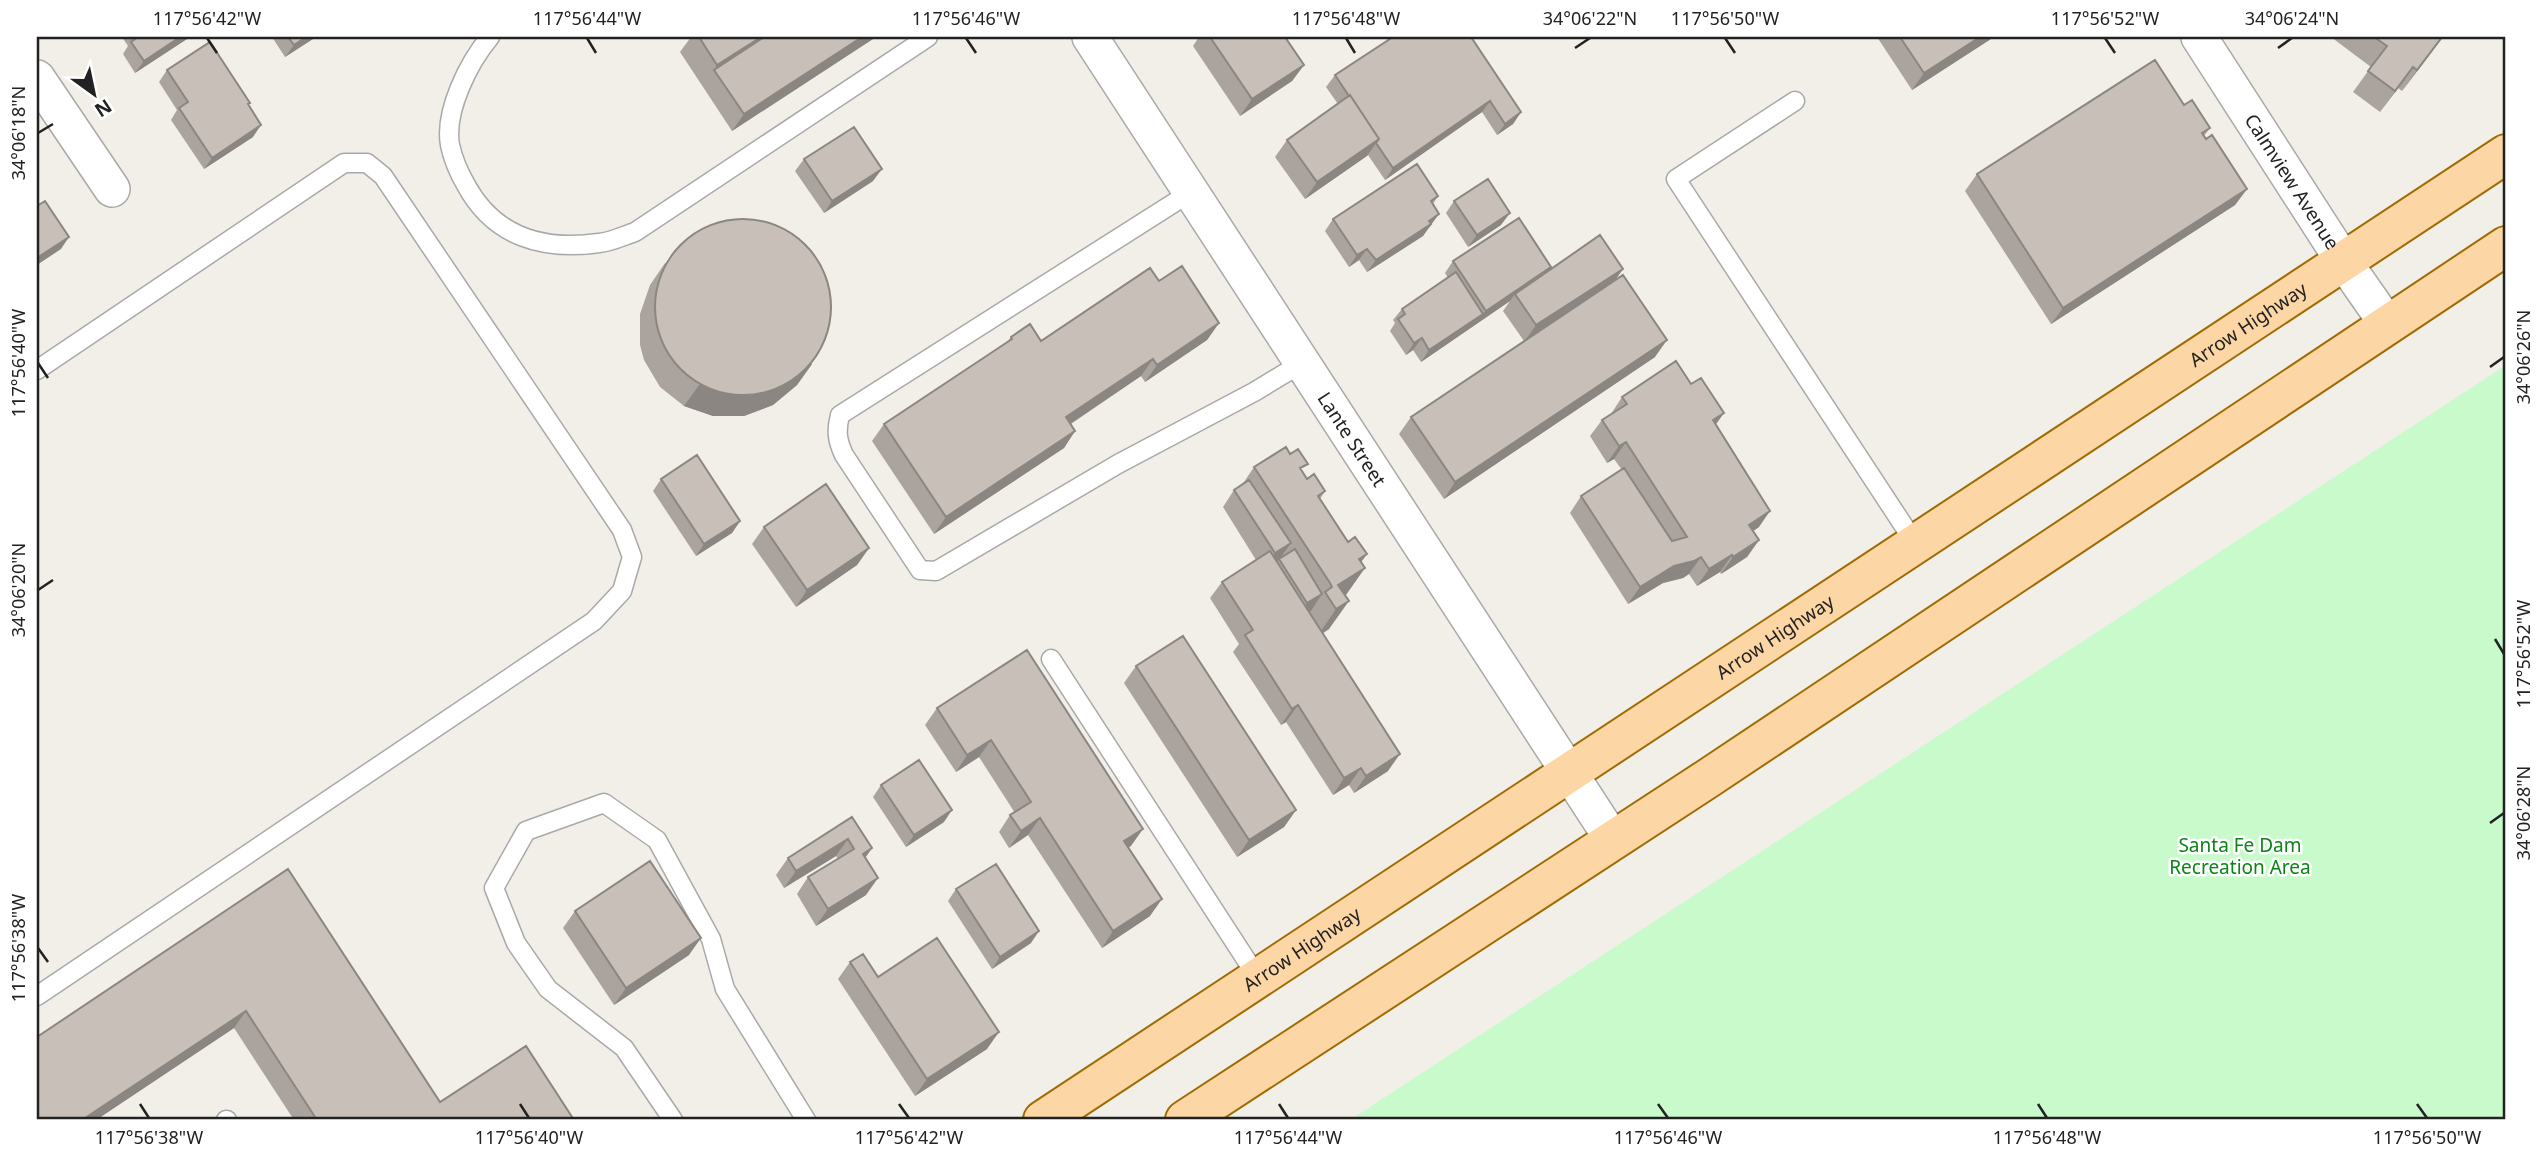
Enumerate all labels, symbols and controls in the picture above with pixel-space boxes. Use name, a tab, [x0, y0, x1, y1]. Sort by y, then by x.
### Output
text: 117°56'42"W	[153, 6, 261, 30]
text: 117°56'44"W	[533, 6, 641, 30]
text: 117°56'46"W	[912, 6, 1020, 30]
text: 117°56'48"W	[1292, 6, 1400, 30]
text: 34°06'22"N	[1543, 6, 1637, 30]
text: 117°56'50"W	[1671, 6, 1779, 30]
text: 117°56'52"W	[2051, 6, 2159, 30]
text: 34°06'24"N	[2245, 6, 2339, 30]
north arrow	[60, 60, 130, 130]
text: 34°06'18"N	[6, 86, 30, 180]
text: N	[90, 93, 117, 123]
street label: Calmview Avenue	[2239, 109, 2346, 255]
street label: Arrow Highway	[2184, 276, 2312, 373]
text: 117°56'40"W	[6, 309, 30, 417]
text: 34°06'26"N	[2511, 310, 2535, 404]
street label: Lante Street	[1312, 387, 1392, 492]
text: 34°06'20"N	[6, 543, 30, 637]
street label: Arrow Highway	[1711, 588, 1839, 685]
text: 117°56'52"W	[2511, 600, 2535, 708]
text: 34°06'28"N	[2511, 766, 2535, 860]
park label: Santa Fe Dam Recreation Area	[2169, 832, 2311, 880]
text: 117°56'38"W	[6, 894, 30, 1002]
street label: Arrow Highway	[1238, 901, 1366, 998]
text: 117°56'38"W	[95, 1125, 203, 1149]
text: 117°56'40"W	[475, 1125, 583, 1149]
text: 117°56'42"W	[855, 1125, 963, 1149]
text: 117°56'44"W	[1234, 1125, 1342, 1149]
text: 117°56'46"W	[1614, 1125, 1722, 1149]
text: 117°56'48"W	[1993, 1125, 2101, 1149]
text: 117°56'50"W	[2373, 1125, 2481, 1149]

